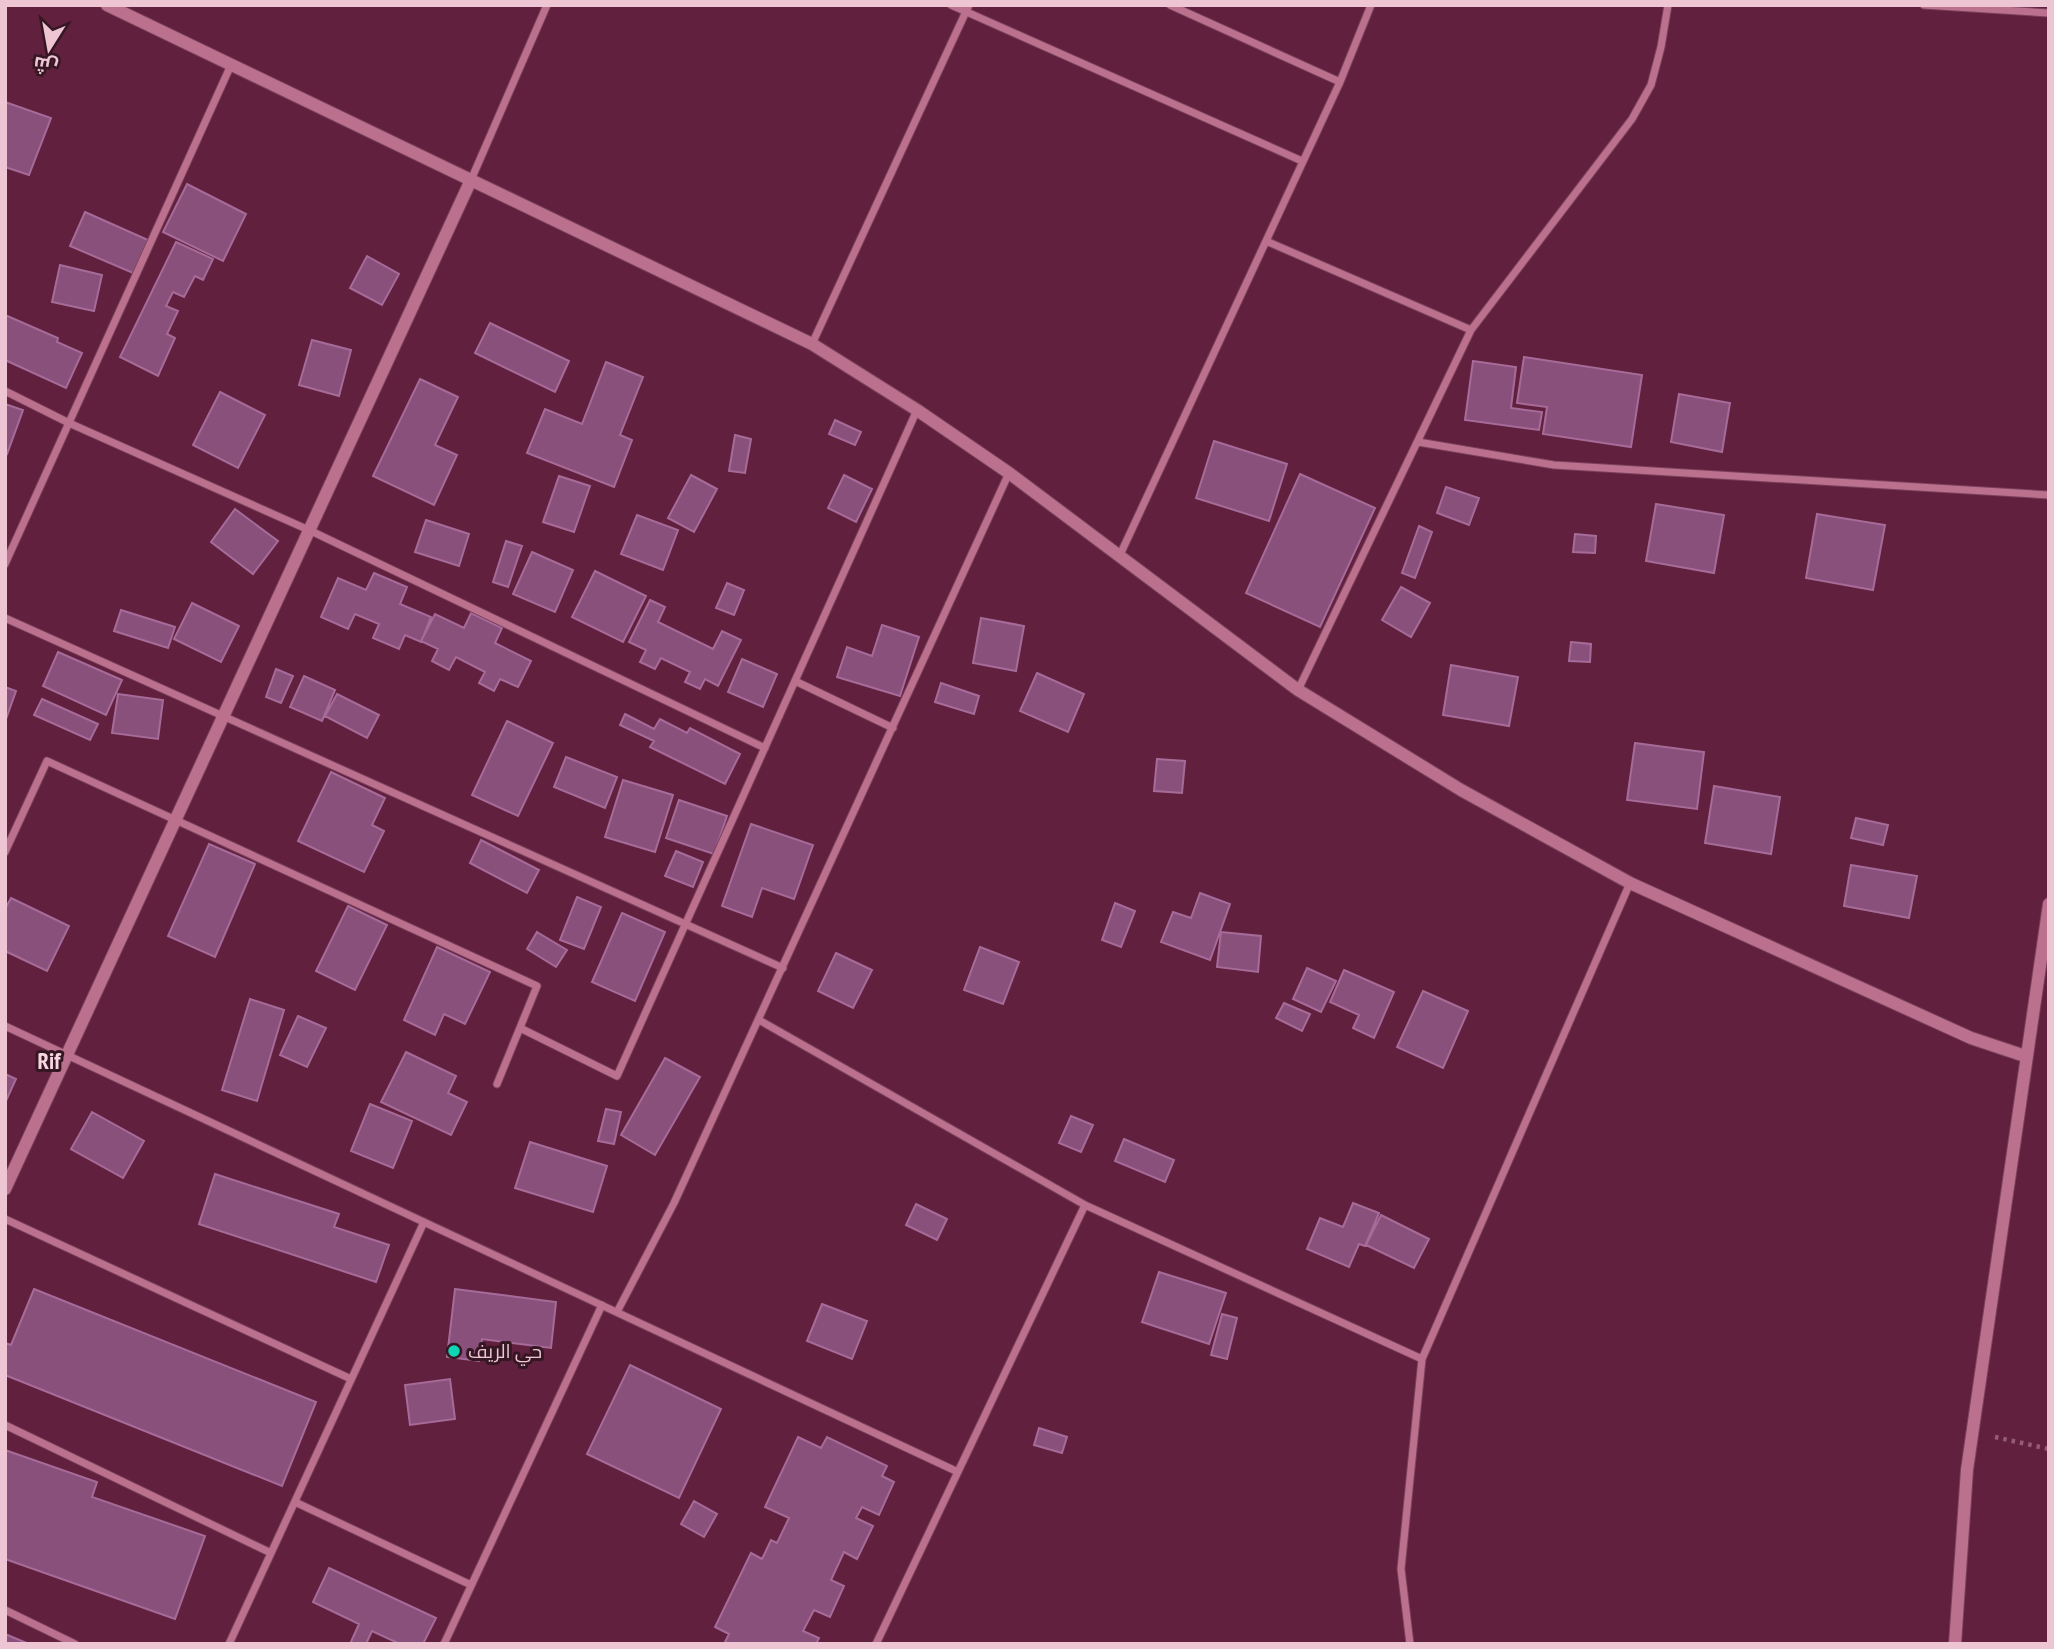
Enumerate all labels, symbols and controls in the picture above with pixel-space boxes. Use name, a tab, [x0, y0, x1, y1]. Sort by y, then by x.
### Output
north arrow	[14, 14, 84, 84]
text: ش	[31, 52, 60, 80]
district label: Rif	[38, 1046, 62, 1075]
place label: حي الريف	[468, 1339, 542, 1366]
marker: حي الريف	[446, 1343, 462, 1359]

